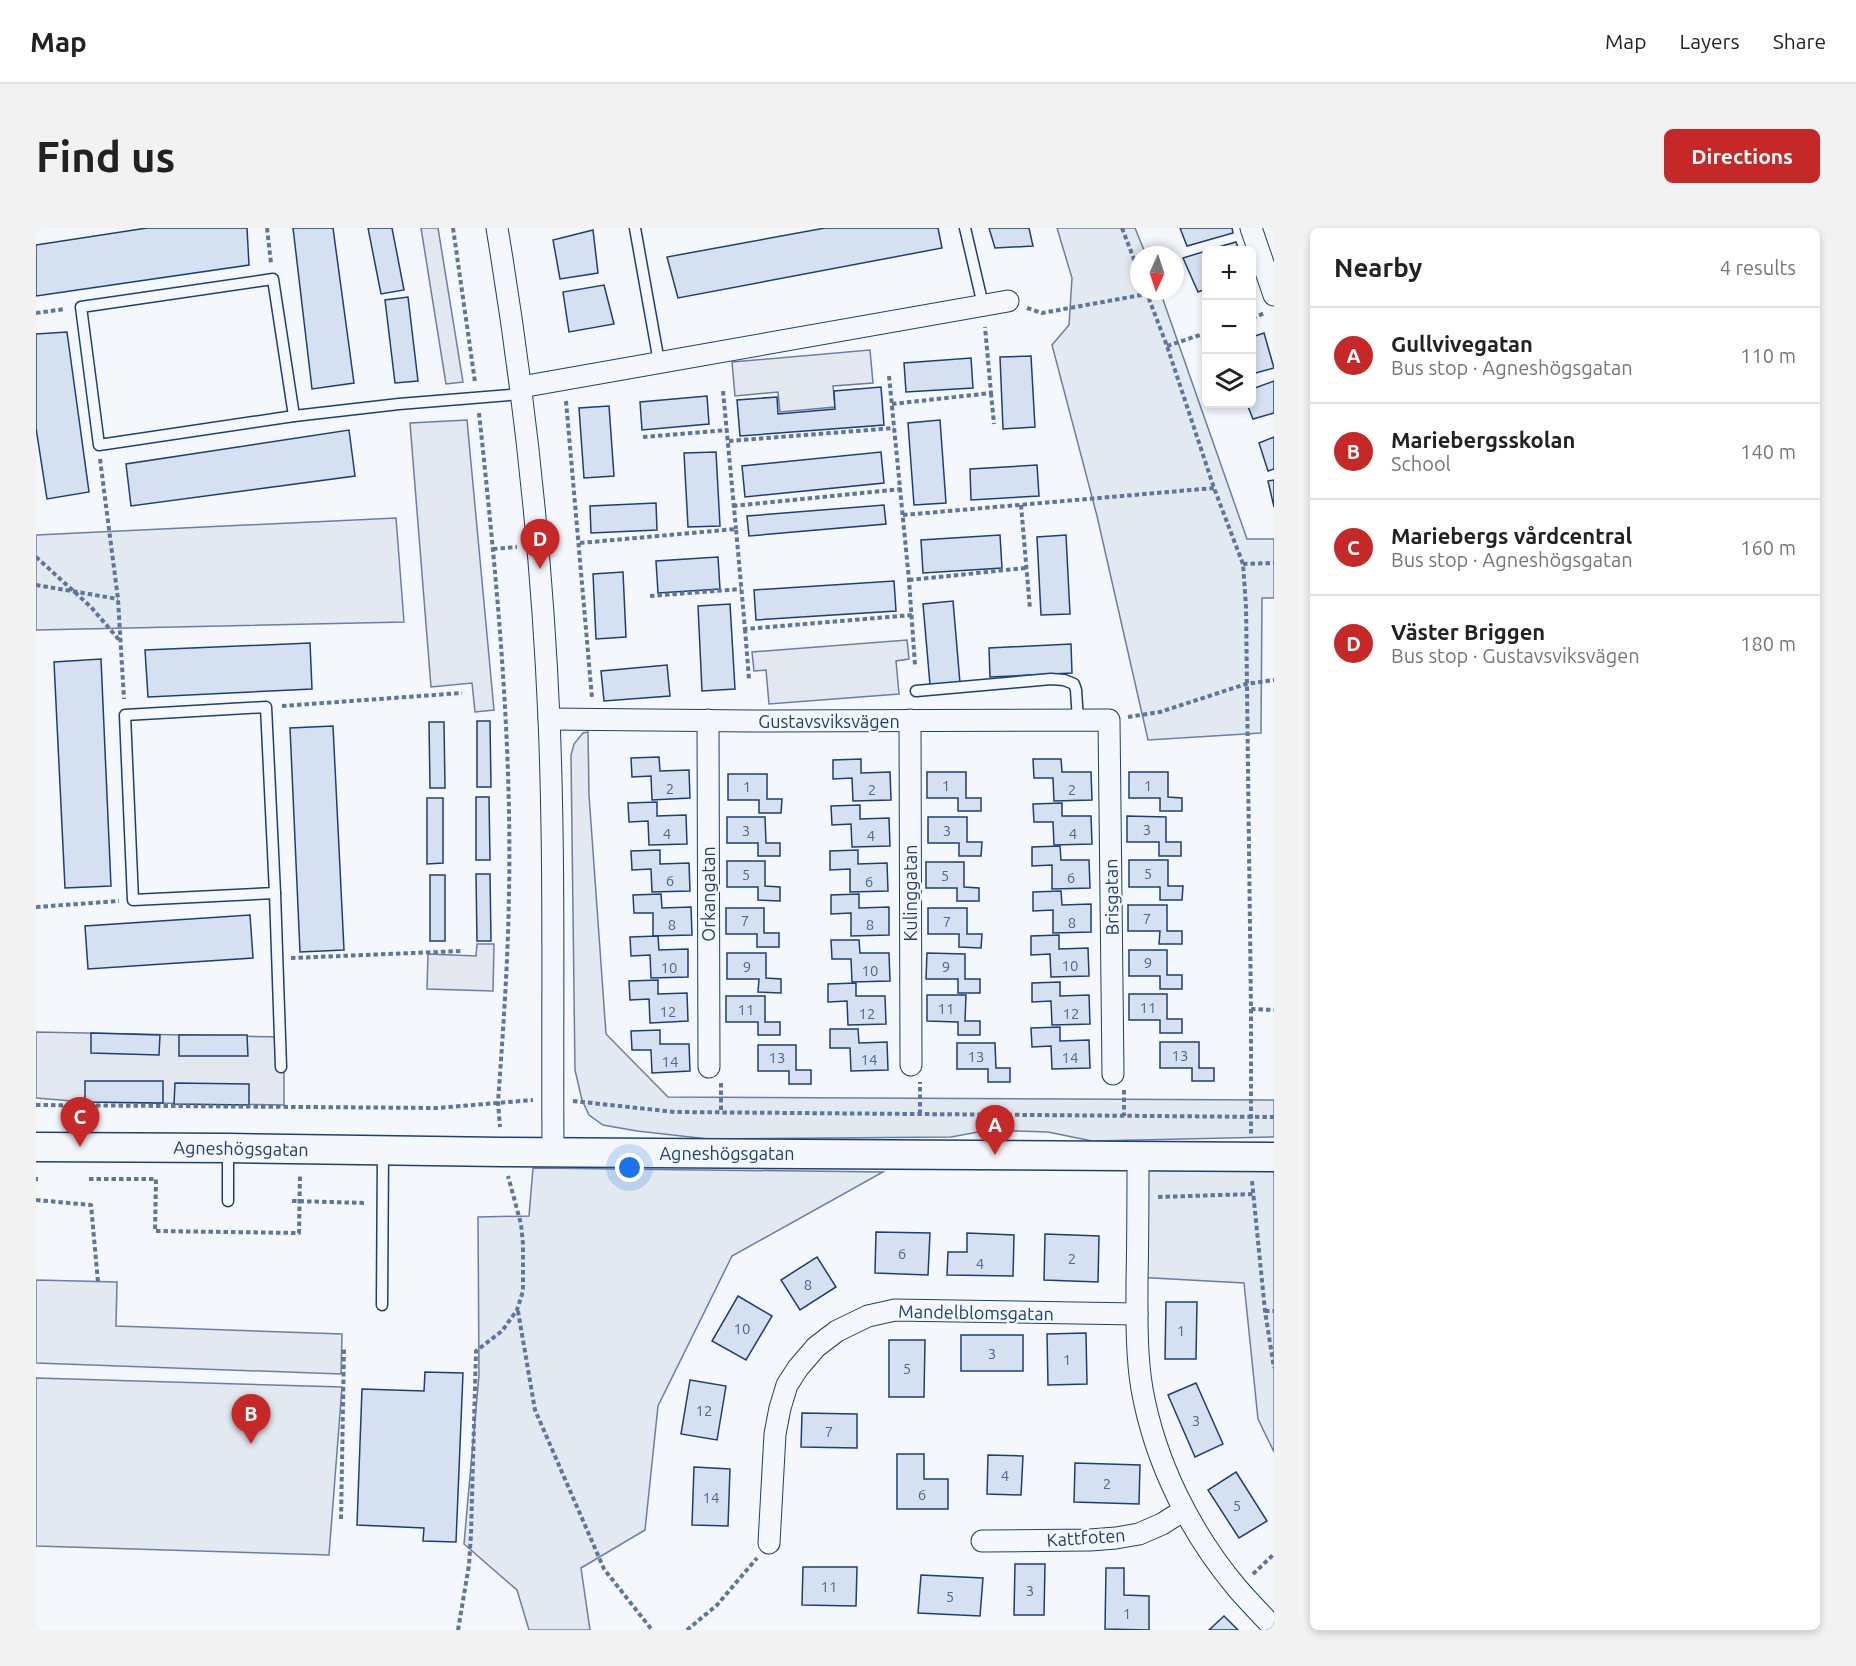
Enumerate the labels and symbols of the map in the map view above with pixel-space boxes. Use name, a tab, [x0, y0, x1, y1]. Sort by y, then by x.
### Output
north arrow	[1130, 246, 1184, 300]
pin: D	[520, 520, 560, 569]
street label: Gustavsviksvägen	[758, 711, 900, 731]
house number: 1	[942, 777, 950, 794]
house number: 1	[1144, 777, 1152, 794]
house number: 1	[743, 778, 751, 795]
house number: 2	[666, 780, 674, 797]
house number: 2	[868, 781, 876, 798]
house number: 2	[1068, 781, 1076, 798]
house number: 3	[1143, 821, 1151, 838]
house number: 3	[742, 822, 750, 839]
house number: 3	[943, 822, 951, 839]
house number: 4	[663, 825, 671, 842]
house number: 4	[1069, 825, 1077, 842]
house number: 4	[867, 827, 875, 844]
street label: Kulinggatan	[900, 844, 920, 942]
street label: Orkangatan	[698, 846, 718, 942]
street label: Brisgatan	[1100, 859, 1122, 935]
house number: 5	[1144, 865, 1152, 882]
house number: 5	[742, 866, 750, 883]
house number: 5	[941, 867, 949, 884]
house number: 6	[1067, 869, 1075, 886]
house number: 6	[666, 872, 674, 889]
house number: 6	[865, 873, 873, 890]
house number: 7	[1143, 910, 1151, 927]
house number: 7	[741, 912, 749, 929]
house number: 7	[943, 913, 951, 930]
house number: 8	[1068, 914, 1076, 931]
house number: 8	[668, 916, 676, 933]
house number: 8	[866, 916, 874, 933]
house number: 9	[1144, 954, 1152, 971]
house number: 10	[1062, 957, 1078, 974]
house number: 9	[743, 958, 751, 975]
house number: 9	[942, 958, 950, 975]
house number: 10	[661, 959, 677, 976]
house number: 10	[862, 962, 878, 979]
house number: 11	[1140, 999, 1156, 1016]
house number: 11	[938, 1000, 954, 1017]
house number: 11	[738, 1001, 754, 1018]
house number: 12	[660, 1003, 676, 1020]
house number: 12	[859, 1005, 875, 1022]
house number: 12	[1063, 1005, 1079, 1022]
house number: 13	[1172, 1047, 1188, 1064]
house number: 13	[968, 1048, 984, 1065]
house number: 13	[769, 1049, 785, 1066]
house number: 14	[1062, 1049, 1078, 1066]
house number: 14	[861, 1051, 877, 1068]
house number: 14	[662, 1053, 678, 1070]
pin: C	[60, 1098, 99, 1147]
pin: A	[976, 1106, 1014, 1155]
street label: Agneshögsgatan	[173, 1137, 309, 1159]
street label: Agneshögsgatan	[659, 1143, 795, 1163]
your location	[615, 1153, 644, 1182]
house number: 6	[898, 1245, 906, 1262]
house number: 2	[1068, 1250, 1076, 1267]
house number: 4	[976, 1255, 984, 1272]
house number: 8	[804, 1276, 812, 1293]
street label: Mandelblomsgatan	[898, 1301, 1054, 1323]
house number: 10	[734, 1320, 750, 1337]
house number: 1	[1177, 1322, 1185, 1339]
house number: 3	[988, 1345, 996, 1362]
house number: 1	[1063, 1351, 1071, 1368]
house number: 5	[903, 1360, 911, 1377]
pin: B	[232, 1394, 270, 1444]
house number: 12	[696, 1402, 712, 1419]
house number: 3	[1192, 1412, 1200, 1429]
house number: 7	[825, 1423, 833, 1440]
house number: 4	[1001, 1467, 1009, 1484]
house number: 2	[1103, 1475, 1111, 1492]
house number: 6	[918, 1486, 926, 1503]
house number: 14	[703, 1489, 719, 1506]
house number: 5	[1233, 1497, 1241, 1514]
street label: Kattfoten	[1046, 1524, 1126, 1550]
house number: 11	[821, 1578, 837, 1595]
house number: 3	[1026, 1582, 1034, 1599]
house number: 5	[946, 1588, 954, 1605]
house number: 1	[1123, 1605, 1131, 1622]

